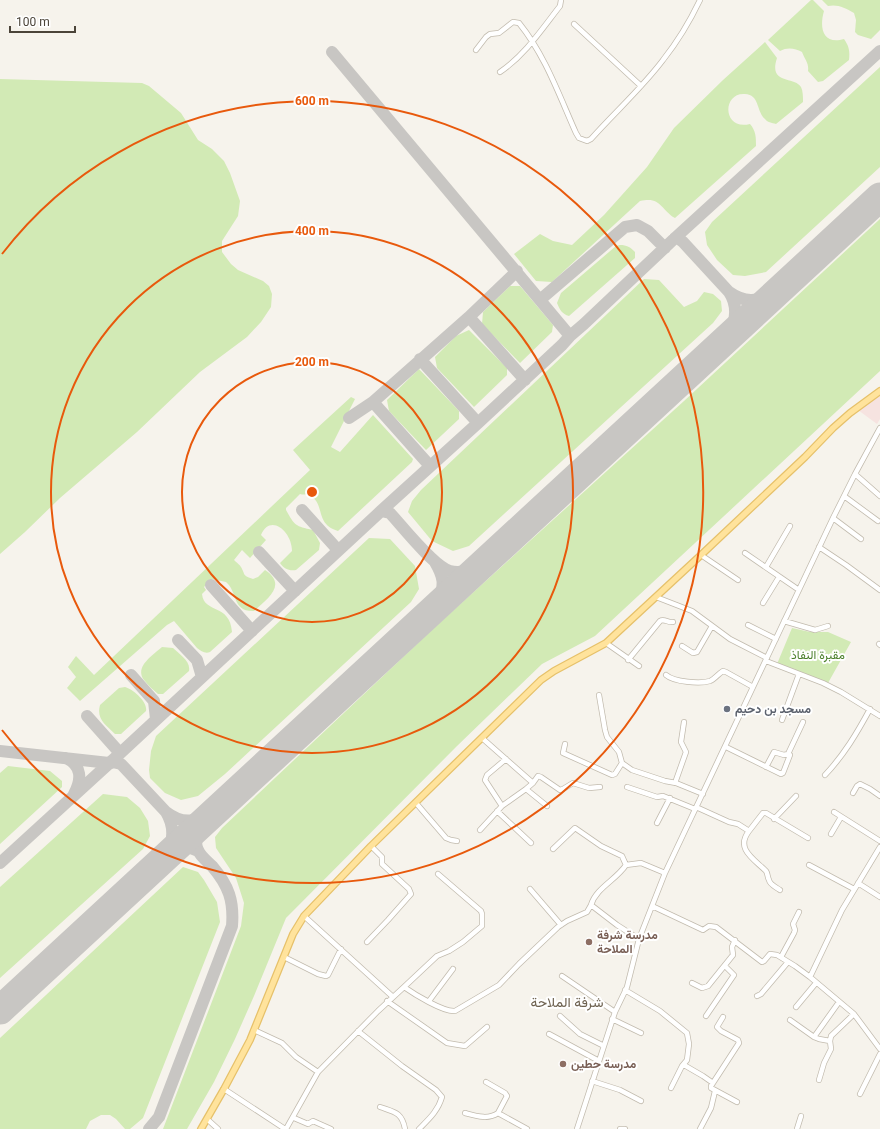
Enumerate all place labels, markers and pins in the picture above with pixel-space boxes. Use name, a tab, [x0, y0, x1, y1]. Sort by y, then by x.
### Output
centre of rings	[305, 485, 319, 499]
place label: مسجد بن دحيم	[735, 702, 811, 717]
marker: مسجد بن دحيم	[722, 704, 732, 714]
place label: مدرسة شرفة الملاحة	[597, 928, 658, 956]
marker: مدرسة شرفة الملاحة	[584, 937, 594, 947]
place label: مدرسة حطين	[571, 1057, 637, 1072]
marker: مدرسة حطين	[558, 1059, 568, 1069]

